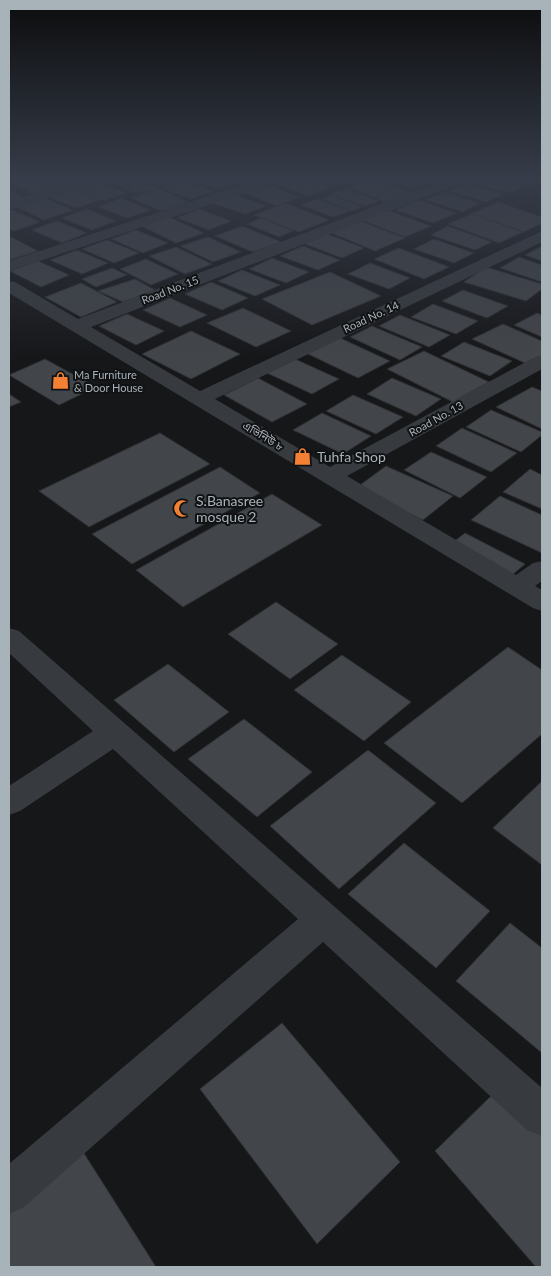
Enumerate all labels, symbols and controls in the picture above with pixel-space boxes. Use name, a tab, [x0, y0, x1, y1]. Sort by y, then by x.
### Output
street label: Road No. 15	[140, 273, 200, 306]
street label: Road No. 14	[341, 298, 401, 335]
place label: Ma Furniture & Door House	[74, 368, 143, 394]
shop icon: Ma Furniture & Door House	[50, 371, 70, 391]
street label: Road No. 13	[406, 398, 465, 439]
street label: এভিনিউ ৮	[240, 418, 286, 453]
shop icon: Tuhfa Shop	[293, 447, 313, 467]
place label: Tuhfa Shop	[317, 448, 386, 465]
place label: S.Banasree mosque 2	[196, 492, 263, 525]
mosque icon: S.Banasree mosque 2	[172, 499, 192, 519]

